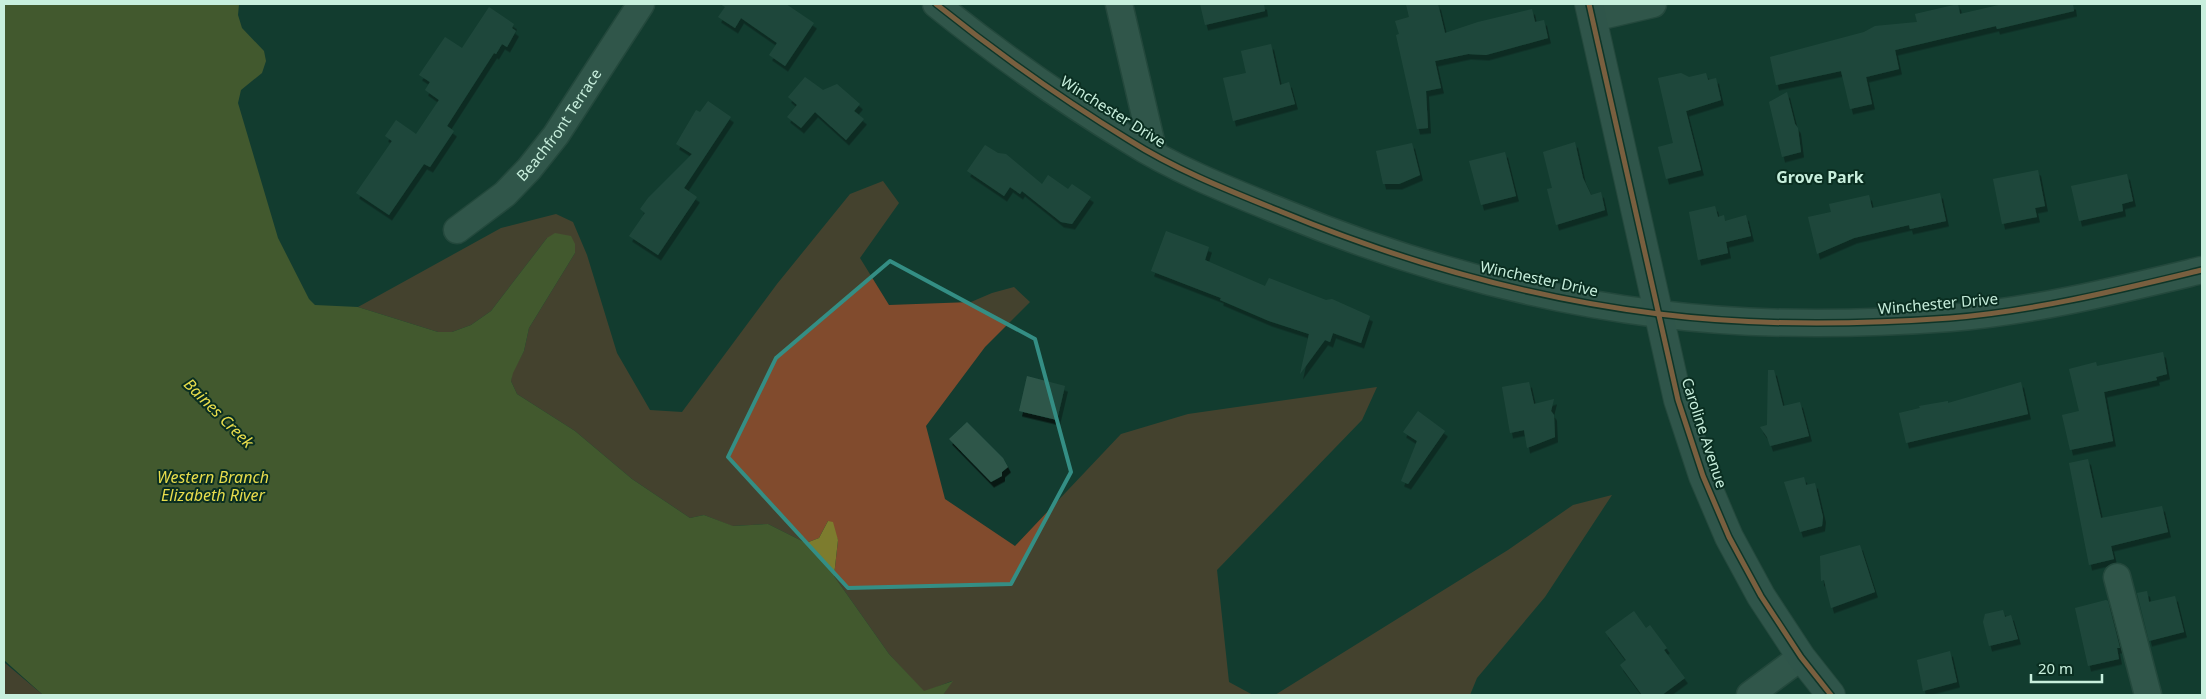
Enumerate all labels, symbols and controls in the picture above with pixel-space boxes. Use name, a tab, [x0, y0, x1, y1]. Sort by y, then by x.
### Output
street label: Beachfront Terrace	[512, 65, 605, 185]
street label: Winchester Drive	[1057, 71, 1170, 152]
district label: Grove Park	[1776, 166, 1864, 188]
street label: Winchester Drive	[1478, 256, 1600, 300]
street label: Winchester Drive	[1877, 288, 1999, 318]
water label: Baines Creek	[179, 373, 260, 454]
street label: Caroline Avenue	[1678, 375, 1732, 490]
water label: Western Branch Elizabeth River	[157, 466, 269, 506]
scale bar	[2031, 652, 2102, 684]
text: 20 m	[2038, 658, 2073, 678]

